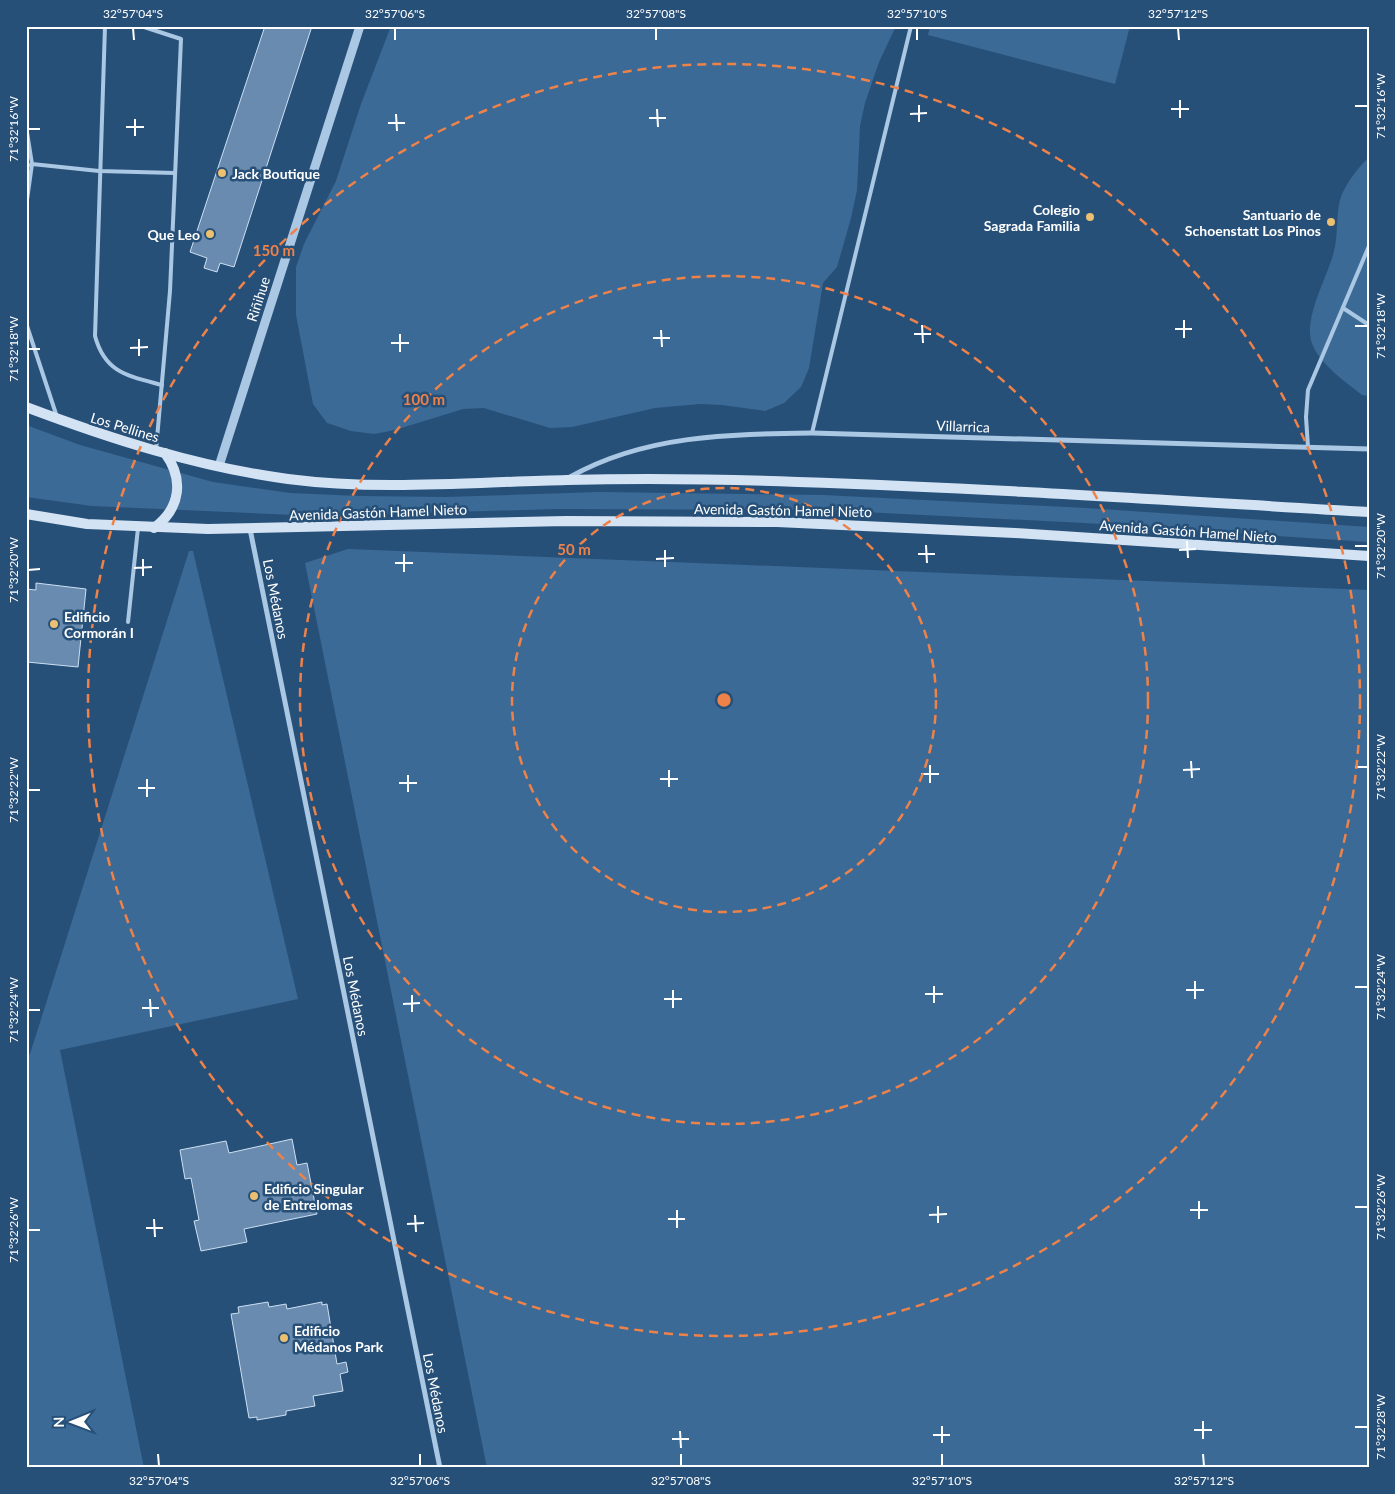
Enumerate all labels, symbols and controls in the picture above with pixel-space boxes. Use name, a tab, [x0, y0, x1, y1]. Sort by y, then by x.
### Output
text: 32°57'04"S	[103, 6, 163, 21]
text: 32°57'06"S	[365, 6, 425, 21]
text: 32°57'08"S	[626, 6, 686, 21]
text: 32°57'10"S	[887, 6, 947, 21]
text: 32°57'12"S	[1148, 6, 1208, 21]
text: 71°32'16"W	[1373, 72, 1388, 139]
text: 71°32'16"W	[6, 95, 21, 162]
place label: Jack Boutique	[232, 165, 320, 182]
marker: Jack Boutique	[216, 167, 228, 179]
place label: Colegio Sagrada Familia	[984, 201, 1080, 234]
place label: Santuario de Schoenstatt Los Pinos	[1185, 206, 1322, 239]
marker: Colegio Sagrada Familia	[1084, 211, 1096, 223]
marker: Santuario de Schoenstatt Los Pinos	[1325, 216, 1337, 228]
place label: Que Leo	[148, 226, 200, 243]
marker: Que Leo	[204, 228, 216, 240]
text: 150 m	[253, 241, 295, 259]
street label: Riñihue	[243, 274, 273, 324]
text: 71°32'18"W	[1373, 292, 1388, 359]
text: 71°32'18"W	[6, 315, 21, 382]
text: 100 m	[403, 390, 445, 408]
street label: Los Pellines	[89, 409, 161, 445]
street label: Villarrica	[936, 417, 990, 435]
street label: Avenida Gastón Hamel Nieto	[289, 500, 467, 524]
street label: Avenida Gastón Hamel Nieto	[694, 500, 872, 520]
text: 71°32'20"W	[1373, 512, 1388, 579]
street label: Avenida Gastón Hamel Nieto	[1099, 516, 1277, 546]
text: 71°32'20"W	[6, 536, 21, 603]
text: 50 m	[557, 540, 591, 558]
street label: Los Médanos	[260, 558, 292, 640]
place label: Edificio Cormorán I	[64, 608, 134, 641]
marker: Edificio Cormorán I	[48, 618, 60, 630]
centre of rings	[715, 691, 733, 709]
text: 71°32'22"W	[1373, 733, 1388, 800]
text: 71°32'22"W	[6, 756, 21, 823]
text: 71°32'24"W	[1373, 953, 1388, 1020]
street label: Los Médanos	[340, 955, 372, 1037]
text: 71°32'24"W	[6, 976, 21, 1043]
text: 71°32'26"W	[1373, 1173, 1388, 1240]
place label: Edificio Singular de Entrelomas	[264, 1180, 364, 1213]
marker: Edificio Singular de Entrelomas	[248, 1190, 260, 1202]
text: 71°32'26"W	[6, 1196, 21, 1263]
place label: Edificio Médanos Park	[294, 1322, 384, 1355]
marker: Edificio Médanos Park	[278, 1332, 290, 1344]
street label: Los Médanos	[420, 1352, 452, 1434]
text: 71°32'28"W	[1373, 1393, 1388, 1460]
north arrow	[48, 1396, 98, 1446]
text: N	[50, 1417, 67, 1428]
text: 32°57'04"S	[129, 1473, 189, 1488]
text: 32°57'06"S	[390, 1473, 450, 1488]
text: 32°57'08"S	[651, 1473, 711, 1488]
text: 32°57'10"S	[912, 1473, 972, 1488]
text: 32°57'12"S	[1174, 1473, 1234, 1488]

